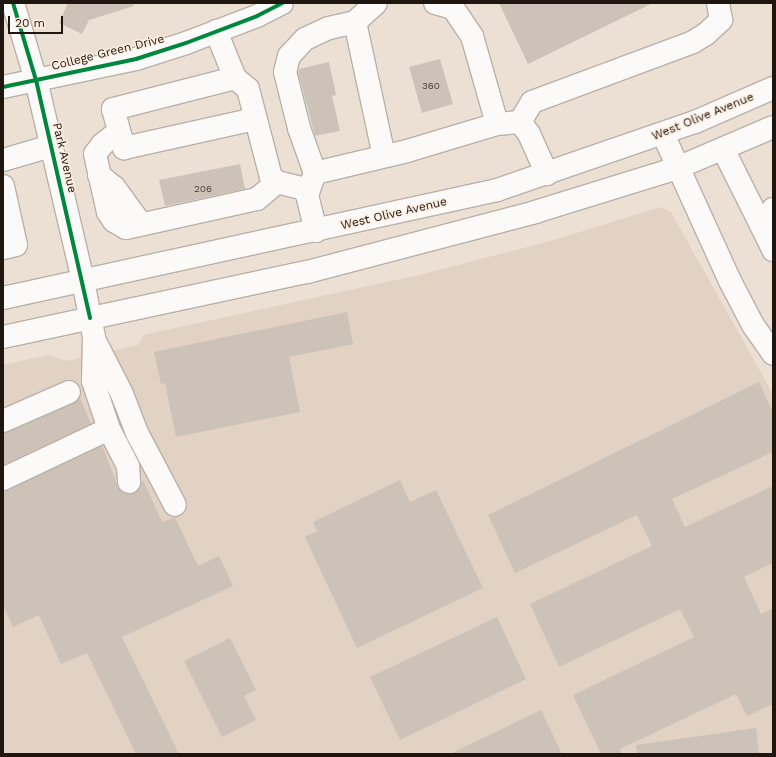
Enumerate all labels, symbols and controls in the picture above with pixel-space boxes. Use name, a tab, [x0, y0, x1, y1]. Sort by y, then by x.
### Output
scale bar	[10, 8, 65, 34]
text: 20 m	[15, 16, 45, 30]
street label: College Green Drive	[50, 32, 166, 74]
house number: 360	[422, 80, 440, 92]
street label: West Olive Avenue	[650, 90, 756, 144]
street label: Park Avenue	[49, 121, 79, 195]
house number: 206	[194, 183, 212, 195]
street label: West Olive Avenue	[339, 195, 449, 233]

